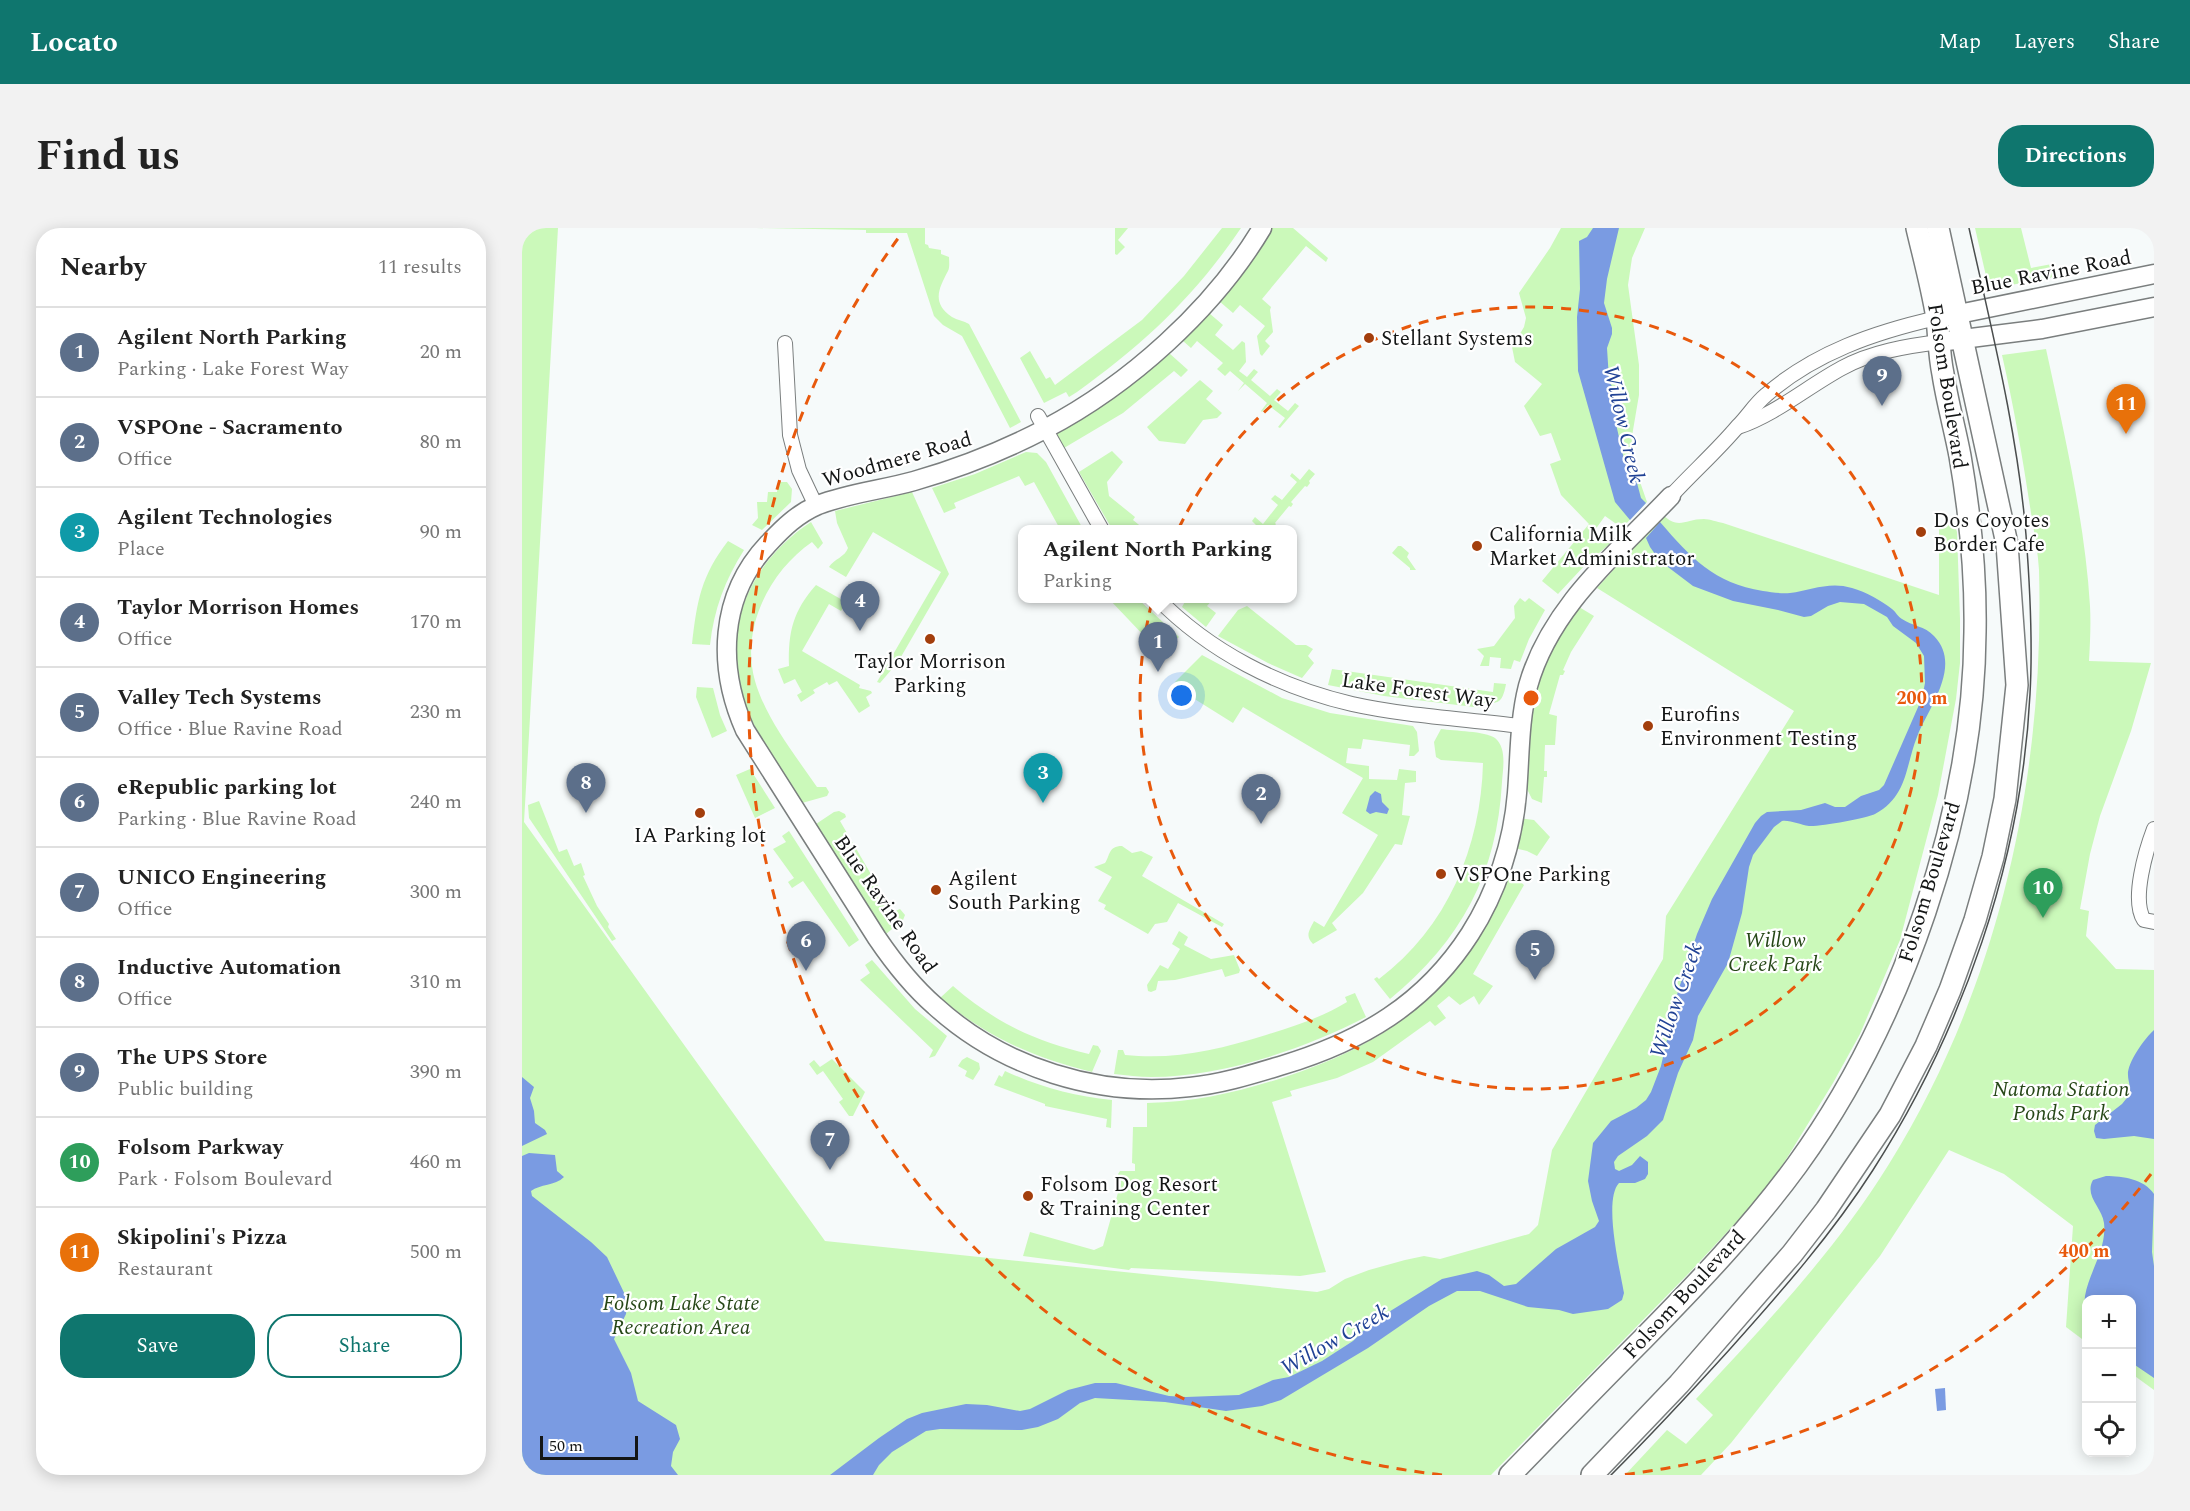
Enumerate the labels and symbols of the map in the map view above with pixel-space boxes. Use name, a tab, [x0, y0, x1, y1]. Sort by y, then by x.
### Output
street label: Blue Ravine Road	[1968, 242, 2134, 304]
street label: Folsom Boulevard	[1918, 301, 1976, 471]
place label: Stellant Systems	[1381, 323, 1533, 355]
marker: Stellant Systems	[1362, 331, 1376, 345]
pin: 9	[1862, 356, 1902, 406]
water label: Willow Creek	[1594, 362, 1653, 487]
pin: 11	[2106, 384, 2146, 434]
street label: Woodmere Road	[819, 423, 976, 497]
place label: Dos Coyotes Border Cafe	[1933, 505, 2050, 561]
place label: California Milk Market Administrator	[1489, 519, 1695, 575]
marker: Dos Coyotes Border Cafe	[1914, 525, 1928, 539]
marker: California Milk Market Administrator	[1470, 539, 1484, 553]
pin: 4	[840, 582, 880, 631]
pin: 1	[1138, 622, 1178, 672]
marker: Taylor Morrison Parking	[923, 632, 937, 646]
place label: Taylor Morrison Parking	[854, 646, 1006, 702]
street label: Lake Forest Way	[1339, 664, 1497, 718]
your location	[1167, 681, 1196, 710]
text: 200 m	[1896, 685, 1948, 712]
centre of rings	[1521, 688, 1541, 708]
place label: Eurofins Environment Testing	[1660, 699, 1857, 755]
marker: Eurofins Environment Testing	[1641, 719, 1655, 733]
pin: 3	[1024, 754, 1062, 803]
pin: 8	[566, 764, 606, 813]
pin: 2	[1242, 774, 1280, 824]
street label: Folsom Boulevard	[1890, 798, 1970, 967]
marker: IA Parking lot	[693, 806, 707, 820]
place label: IA Parking lot	[634, 820, 766, 852]
street label: Blue Ravine Road	[825, 829, 945, 980]
place label: VSPOne Parking	[1453, 859, 1611, 891]
place label: Agilent South Parking	[948, 863, 1081, 919]
marker: VSPOne Parking	[1434, 867, 1448, 881]
pin: 10	[2024, 868, 2062, 918]
marker: Agilent South Parking	[929, 883, 943, 897]
pin: 6	[786, 922, 826, 971]
park label: Willow Creek Park	[1728, 925, 1822, 981]
pin: 5	[1516, 930, 1554, 980]
water label: Willow Creek	[1641, 938, 1712, 1063]
park label: Natoma Station Ponds Park	[1992, 1074, 2130, 1130]
pin: 7	[810, 1120, 850, 1170]
place label: Folsom Dog Resort & Training Center	[1040, 1169, 1218, 1225]
marker: Folsom Dog Resort & Training Center	[1021, 1189, 1035, 1203]
street label: Folsom Boulevard	[1616, 1223, 1754, 1367]
text: 400 m	[2058, 1238, 2110, 1265]
park label: Folsom Lake State Recreation Area	[603, 1288, 759, 1344]
water label: Willow Creek	[1274, 1296, 1395, 1385]
scale bar	[540, 1433, 638, 1460]

